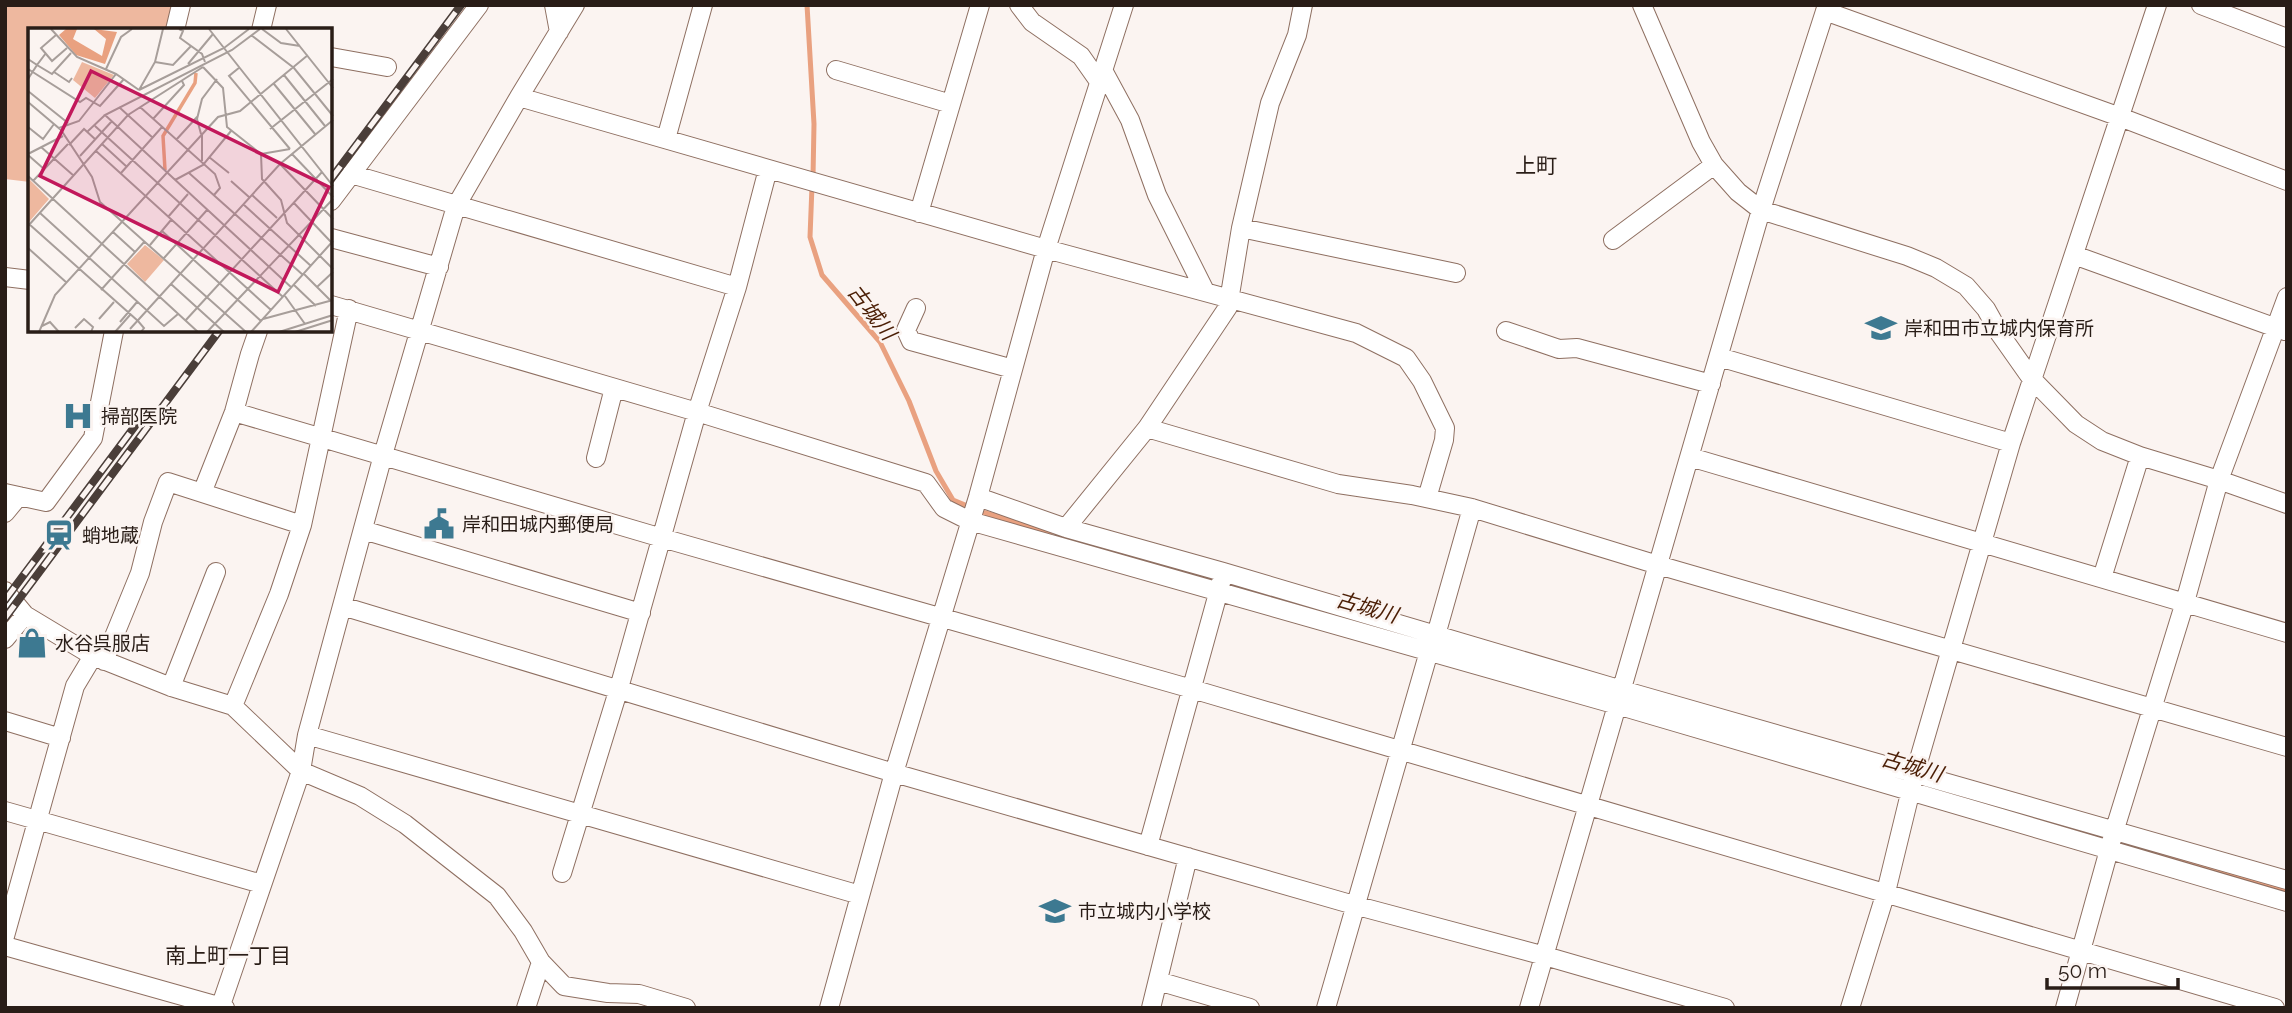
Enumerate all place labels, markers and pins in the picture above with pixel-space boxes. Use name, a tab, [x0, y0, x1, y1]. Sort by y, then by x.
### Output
school or university icon: 岸和田市立城内保育所	[1864, 311, 1898, 345]
place label: 岸和田市立城内保育所	[1904, 317, 2094, 339]
hospital icon: 掃部医院	[61, 399, 95, 433]
place label: 掃部医院	[101, 405, 177, 427]
public building icon: 岸和田城内郵便局	[422, 507, 456, 541]
place label: 岸和田城内郵便局	[462, 513, 614, 535]
station icon: 蛸地蔵	[42, 518, 76, 552]
place label: 蛸地蔵	[82, 524, 139, 546]
shop icon: 水谷呉服店	[15, 626, 49, 660]
place label: 水谷呉服店	[55, 632, 150, 654]
school or university icon: 市立城内小学校	[1038, 894, 1072, 928]
place label: 市立城内小学校	[1078, 900, 1211, 922]

